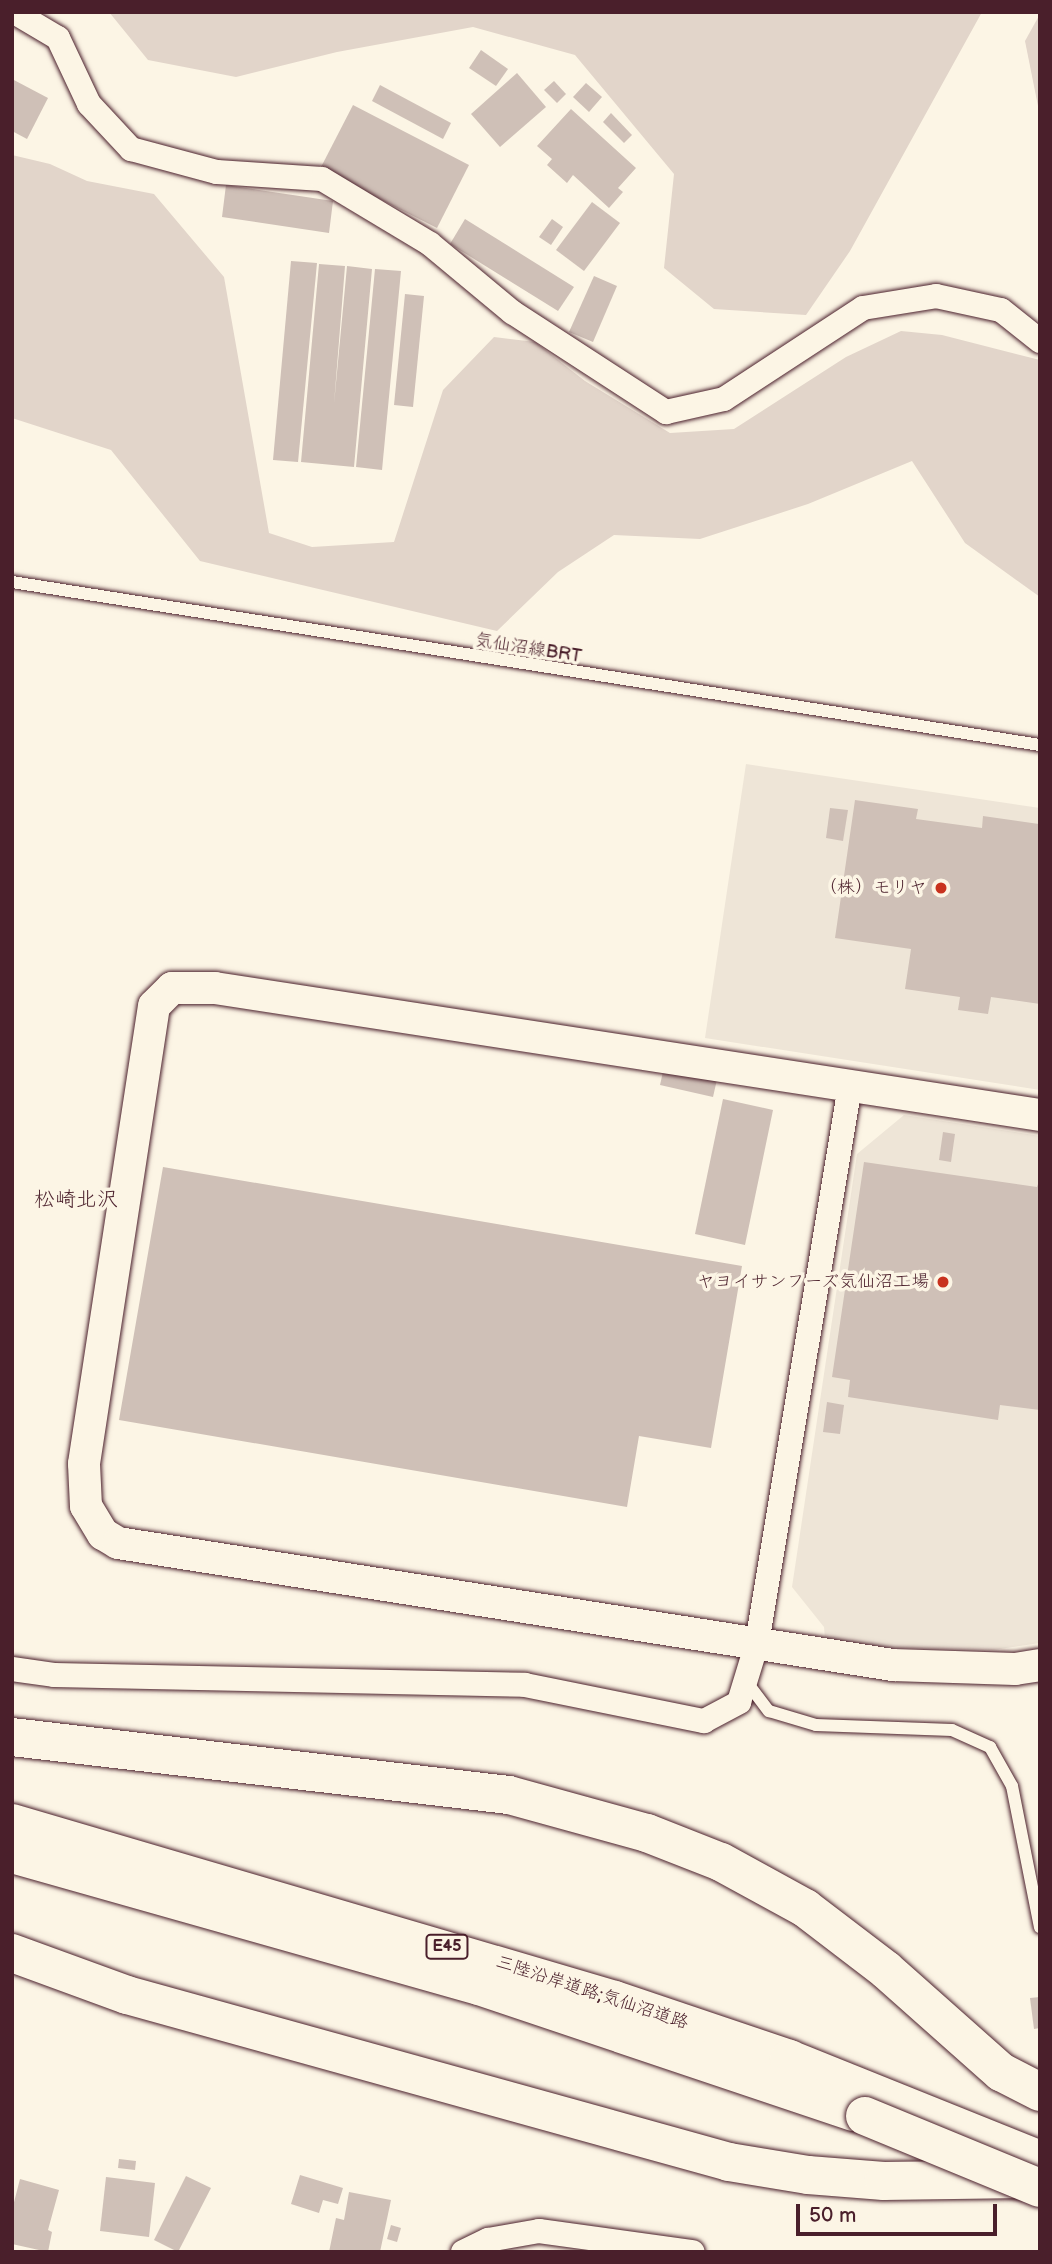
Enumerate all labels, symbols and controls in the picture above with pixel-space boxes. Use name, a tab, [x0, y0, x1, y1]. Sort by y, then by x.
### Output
street label: 気仙沼線BRT	[473, 630, 583, 668]
place label: （株）モリヤ	[819, 877, 927, 899]
marker: （株）モリヤ	[933, 880, 949, 896]
district label: 松崎北沢	[34, 1187, 118, 1213]
place label: ヤヨイサンフーズ気仙沼工場	[695, 1271, 929, 1293]
marker: ヤヨイサンフーズ気仙沼工場	[935, 1274, 951, 1290]
road number: E45	[424, 1935, 470, 1960]
street label: 三陸沿岸道路;気仙沼道路	[493, 1952, 691, 2034]
scale bar	[800, 2190, 1001, 2234]
text: 50 m	[809, 2203, 856, 2228]

